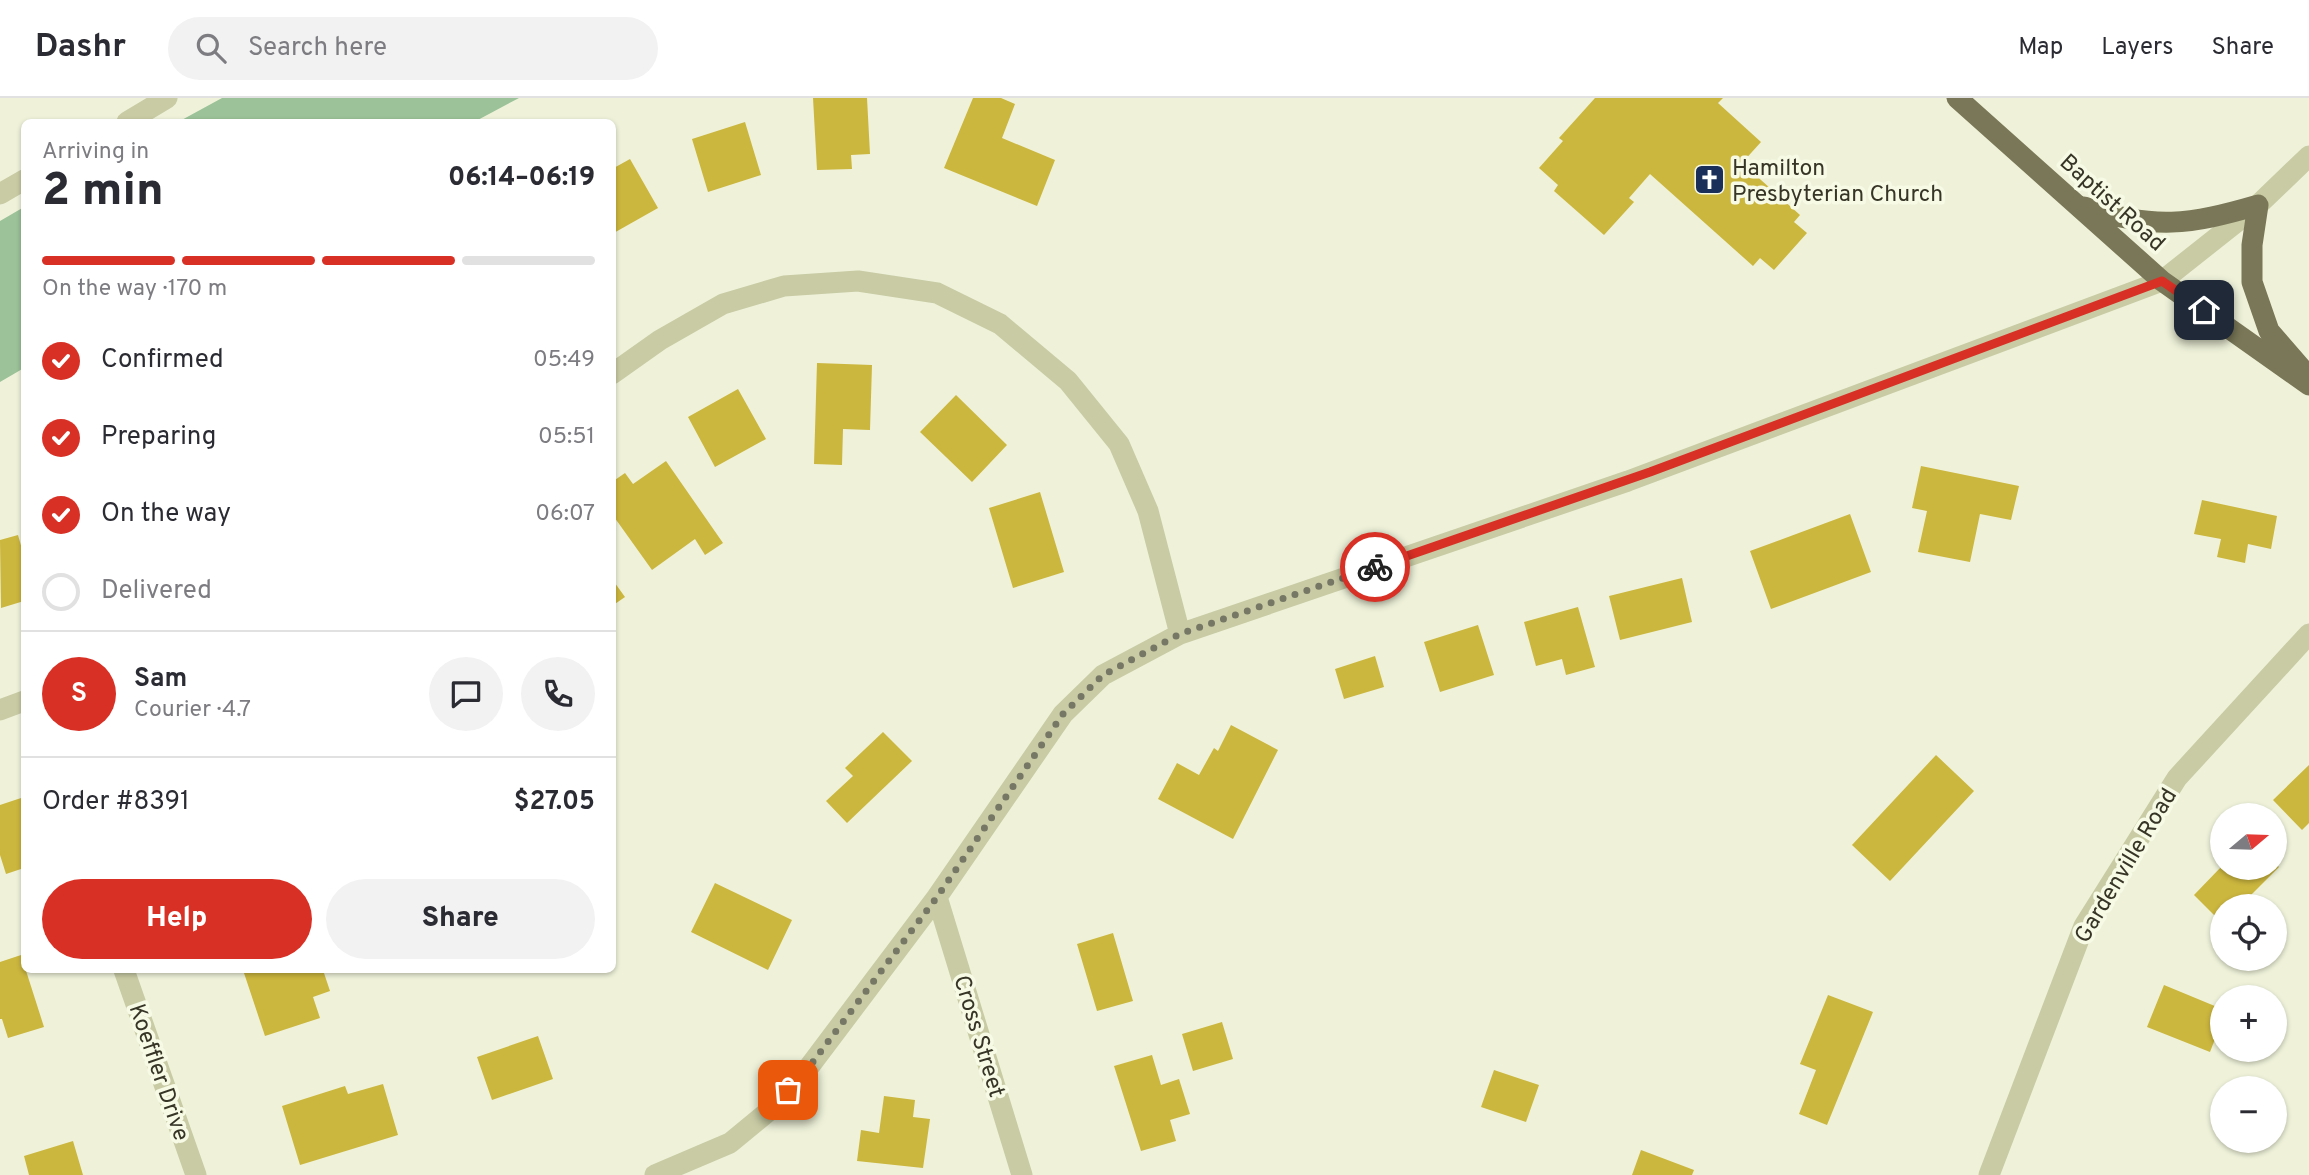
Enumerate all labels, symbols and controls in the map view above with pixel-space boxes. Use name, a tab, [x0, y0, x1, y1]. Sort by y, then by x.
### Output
search box	[168, 17, 658, 80]
text: Dashr	[35, 27, 126, 69]
icon: search	[192, 29, 230, 67]
text: Search here	[248, 32, 387, 65]
text: Map	[2018, 33, 2063, 63]
text: Layers	[2101, 33, 2173, 63]
text: Share	[2211, 33, 2274, 63]
text: Arriving in	[42, 138, 149, 167]
street label: Baptist Road	[2052, 149, 2170, 259]
place label: Hamilton Presbyterian Church	[1732, 155, 1943, 210]
text: 06:14–06:19	[448, 162, 595, 195]
text: 2 min	[42, 163, 164, 222]
church icon: Hamilton Presbyterian Church	[1692, 163, 1726, 197]
text: On the way · 170 m	[42, 275, 227, 304]
pin	[2174, 280, 2234, 340]
icon: home	[2185, 291, 2223, 329]
icon: check	[42, 342, 80, 380]
text: Confirmed	[101, 344, 224, 377]
text: 05:49	[533, 346, 595, 375]
icon: check	[42, 419, 80, 457]
text: Preparing	[101, 421, 216, 454]
text: 05:51	[538, 423, 595, 452]
icon: check	[42, 496, 80, 534]
text: On the way	[101, 498, 231, 531]
text: 06:07	[535, 500, 595, 529]
courier	[1340, 532, 1410, 602]
icon: bike	[1356, 548, 1394, 586]
text: Delivered	[101, 575, 212, 608]
button: chat	[429, 657, 503, 731]
button: phone	[521, 657, 595, 731]
text: Sam	[134, 663, 187, 696]
text: S	[71, 678, 87, 711]
text: Courier · 4.7	[134, 696, 251, 725]
street label: Gardenville Road	[2069, 784, 2185, 949]
text: Order #8391	[42, 786, 190, 819]
text: $27.05	[514, 786, 595, 819]
north arrow	[2210, 803, 2287, 880]
map controls	[2210, 803, 2287, 1153]
button: Help	[42, 879, 312, 959]
button: Share	[326, 879, 595, 959]
button: locate	[2210, 894, 2287, 971]
street label: Cross Street	[945, 972, 1010, 1101]
button: +	[2210, 985, 2287, 1062]
street label: Koeffler Drive	[121, 1000, 195, 1145]
pin	[758, 1060, 818, 1120]
icon: bag	[769, 1071, 807, 1109]
button: −	[2210, 1076, 2287, 1153]

